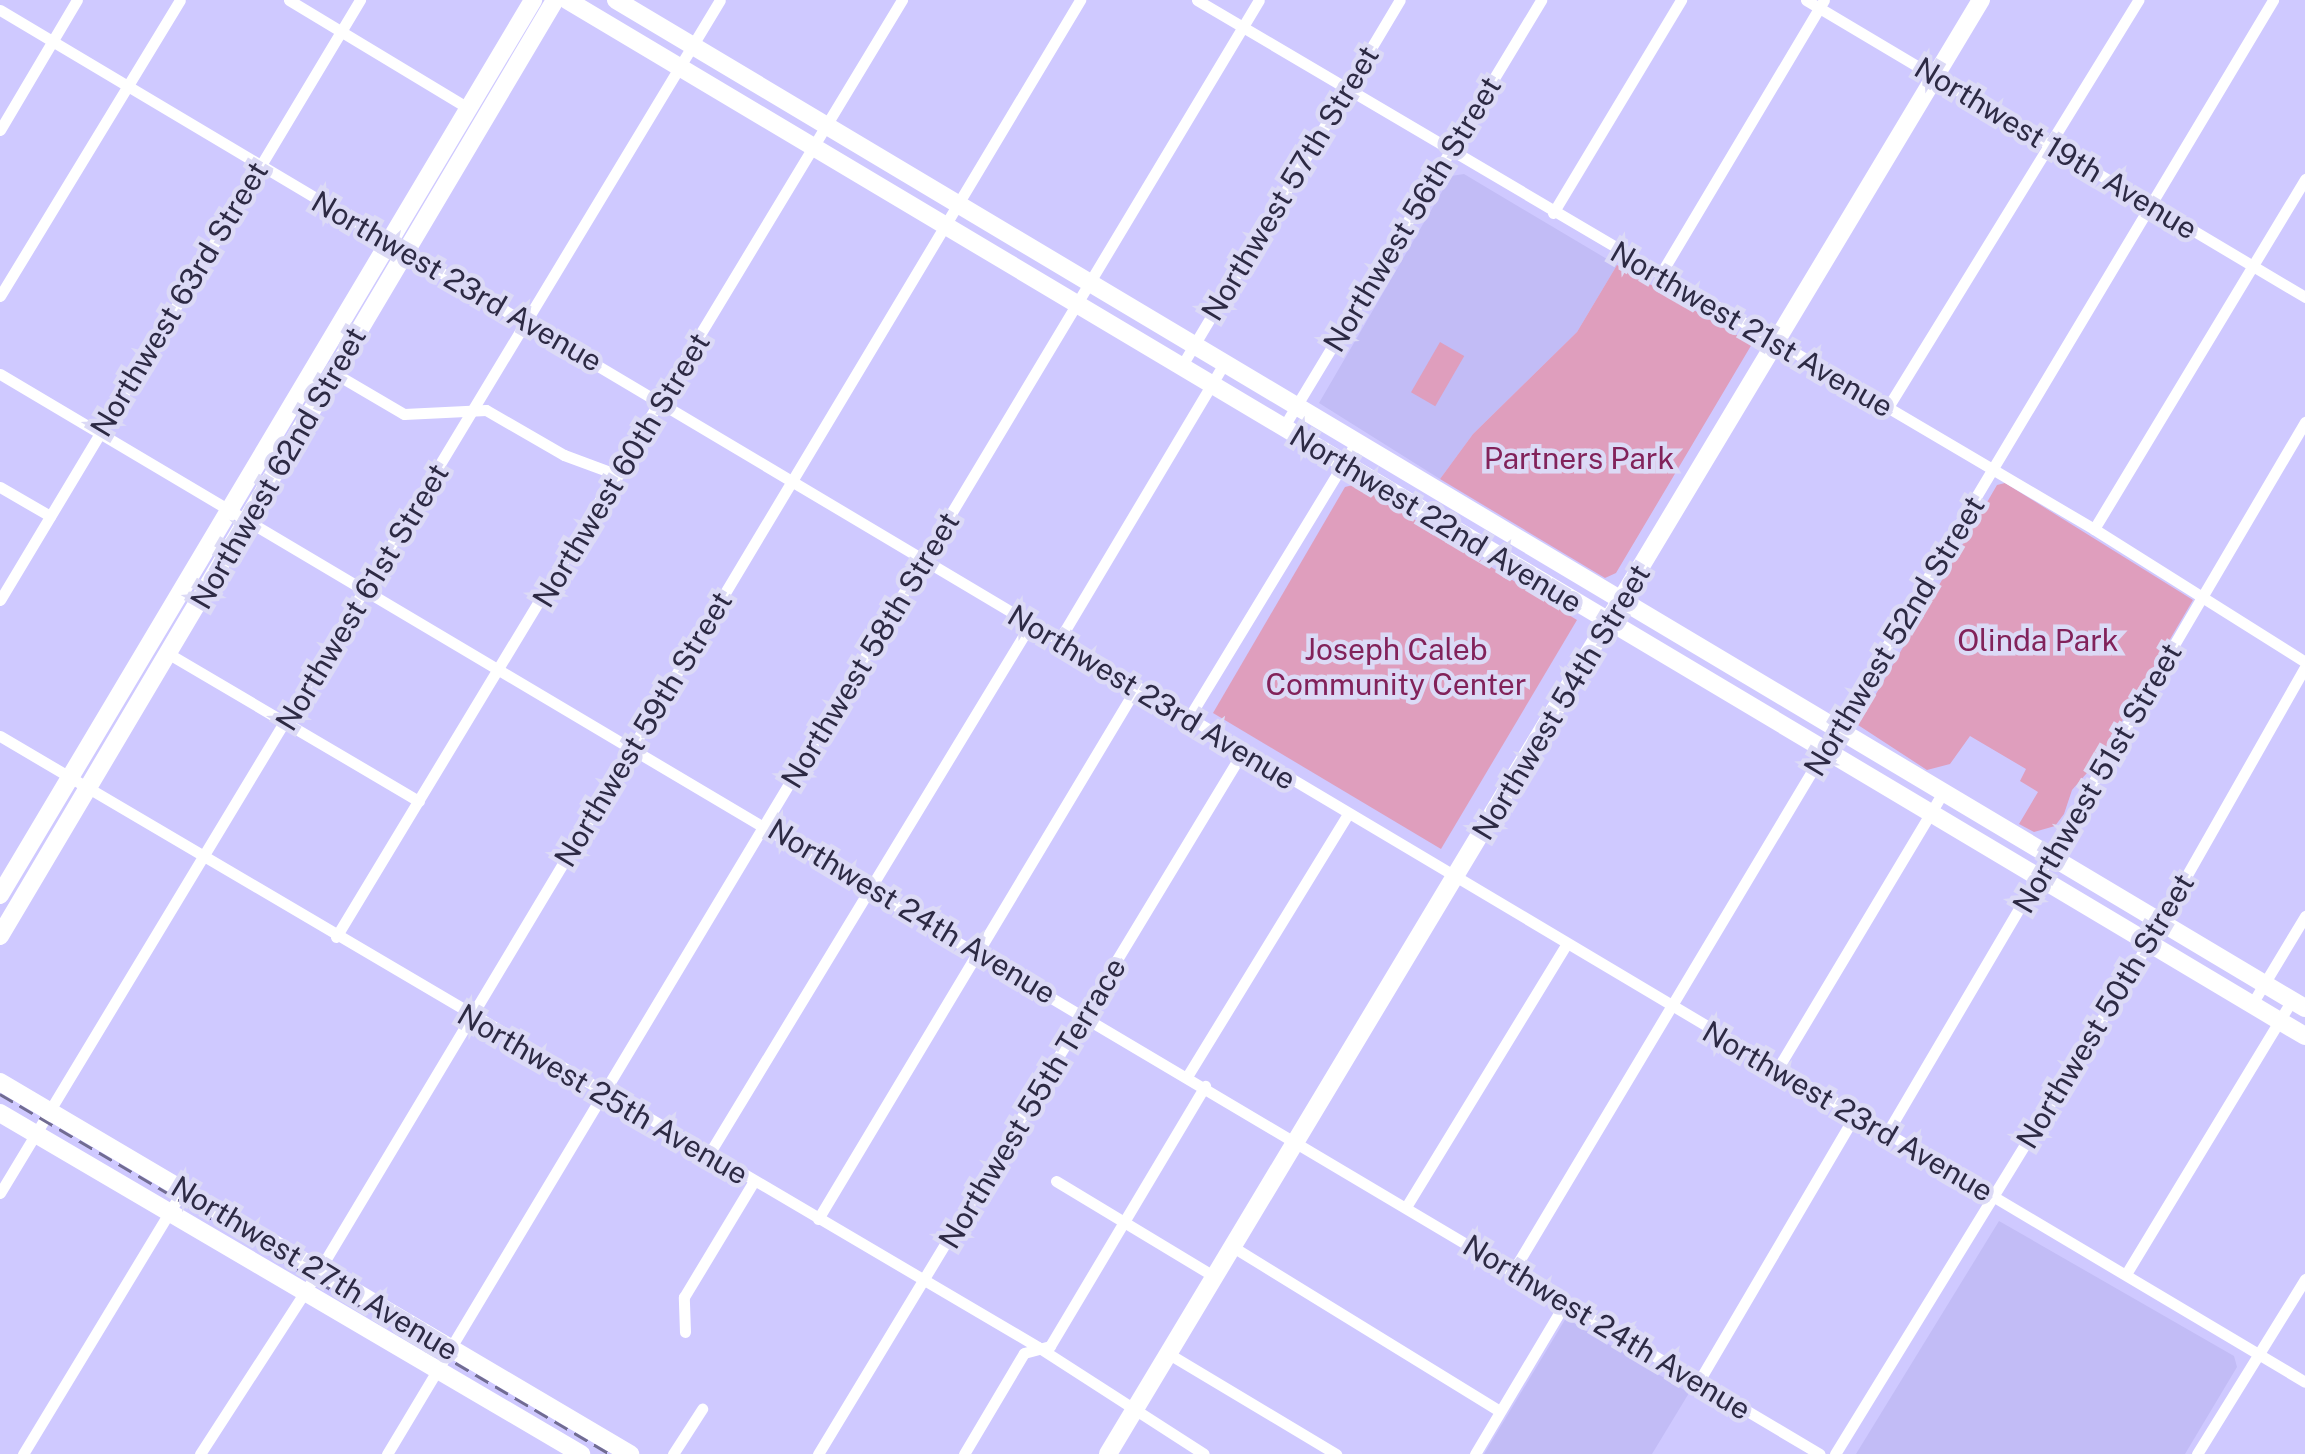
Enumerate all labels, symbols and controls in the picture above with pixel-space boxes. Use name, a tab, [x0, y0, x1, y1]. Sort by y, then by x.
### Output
street label: Northwest 57th Street	[1194, 39, 1386, 327]
street label: Northwest 19th Avenue	[1908, 49, 2204, 247]
street label: Northwest 56th Street	[1316, 70, 1508, 358]
street label: Northwest 63rd Street	[83, 155, 275, 443]
street label: Northwest 23rd Avenue	[305, 183, 609, 379]
street label: Northwest 21st Avenue	[1605, 233, 1899, 425]
street label: Northwest 62nd Street	[183, 321, 373, 615]
street label: Northwest 60th Street	[525, 326, 717, 614]
street label: Northwest 22nd Avenue	[1283, 418, 1589, 620]
park label: Partners Park	[1484, 440, 1674, 476]
street label: Northwest 61st Street	[268, 457, 456, 737]
street label: Northwest 52nd Street	[1796, 490, 1992, 782]
street label: Northwest 58th Street	[773, 506, 967, 794]
street label: Northwest 54th Street	[1464, 558, 1658, 846]
street label: Northwest 59th Street	[547, 585, 739, 873]
street label: Northwest 23rd Avenue	[1002, 597, 1302, 797]
park label: Olinda Park	[1957, 622, 2119, 658]
park label: Joseph Caleb Community Center	[1265, 631, 1527, 702]
street label: Northwest 51st Street	[2005, 637, 2189, 919]
street label: Northwest 24th Avenue	[762, 811, 1062, 1011]
street label: Northwest 50th Street	[2009, 867, 2201, 1155]
street label: Northwest 55th Terrace	[931, 951, 1133, 1255]
street label: Northwest 25th Avenue	[451, 996, 755, 1192]
street label: Northwest 23rd Avenue	[1696, 1013, 2000, 1209]
street label: Northwest 27th Avenue	[165, 1168, 465, 1368]
street label: Northwest 24th Avenue	[1457, 1227, 1757, 1427]

